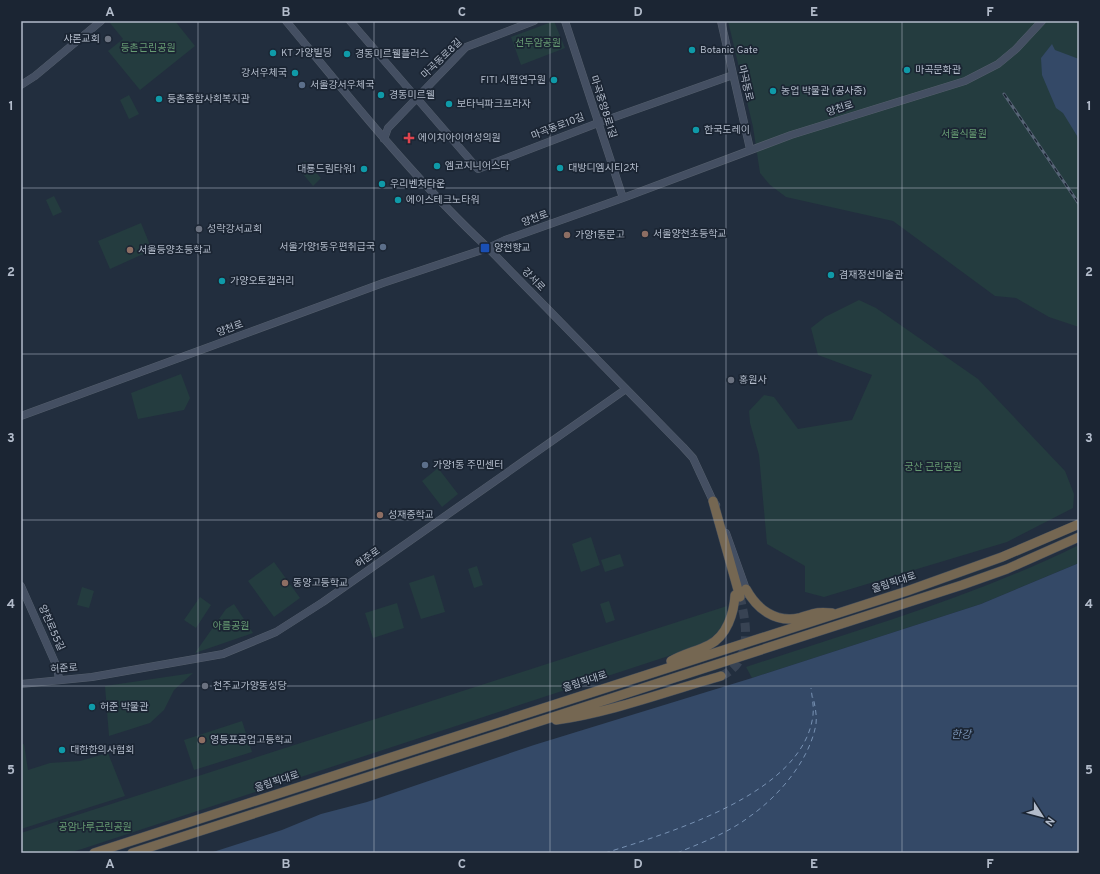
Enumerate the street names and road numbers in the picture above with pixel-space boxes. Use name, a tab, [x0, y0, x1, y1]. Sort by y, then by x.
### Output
street label: 마곡동로8길	[419, 36, 465, 82]
street label: 마곡동로	[735, 64, 755, 102]
street label: 마곡중앙8로1길	[587, 74, 619, 140]
street label: 양천로	[825, 99, 855, 119]
street label: 마곡동로10길	[529, 111, 587, 143]
street label: 양천로	[520, 208, 550, 230]
street label: 강서로	[519, 266, 547, 294]
street label: 양천로	[215, 318, 245, 340]
street label: 허준로	[353, 545, 383, 571]
street label: 올림픽대로	[870, 570, 918, 596]
street label: 양천로55길	[35, 603, 67, 653]
street label: 허준로	[50, 662, 78, 676]
street label: 올림픽대로	[561, 669, 609, 695]
street label: 올림픽대로	[253, 769, 301, 795]

